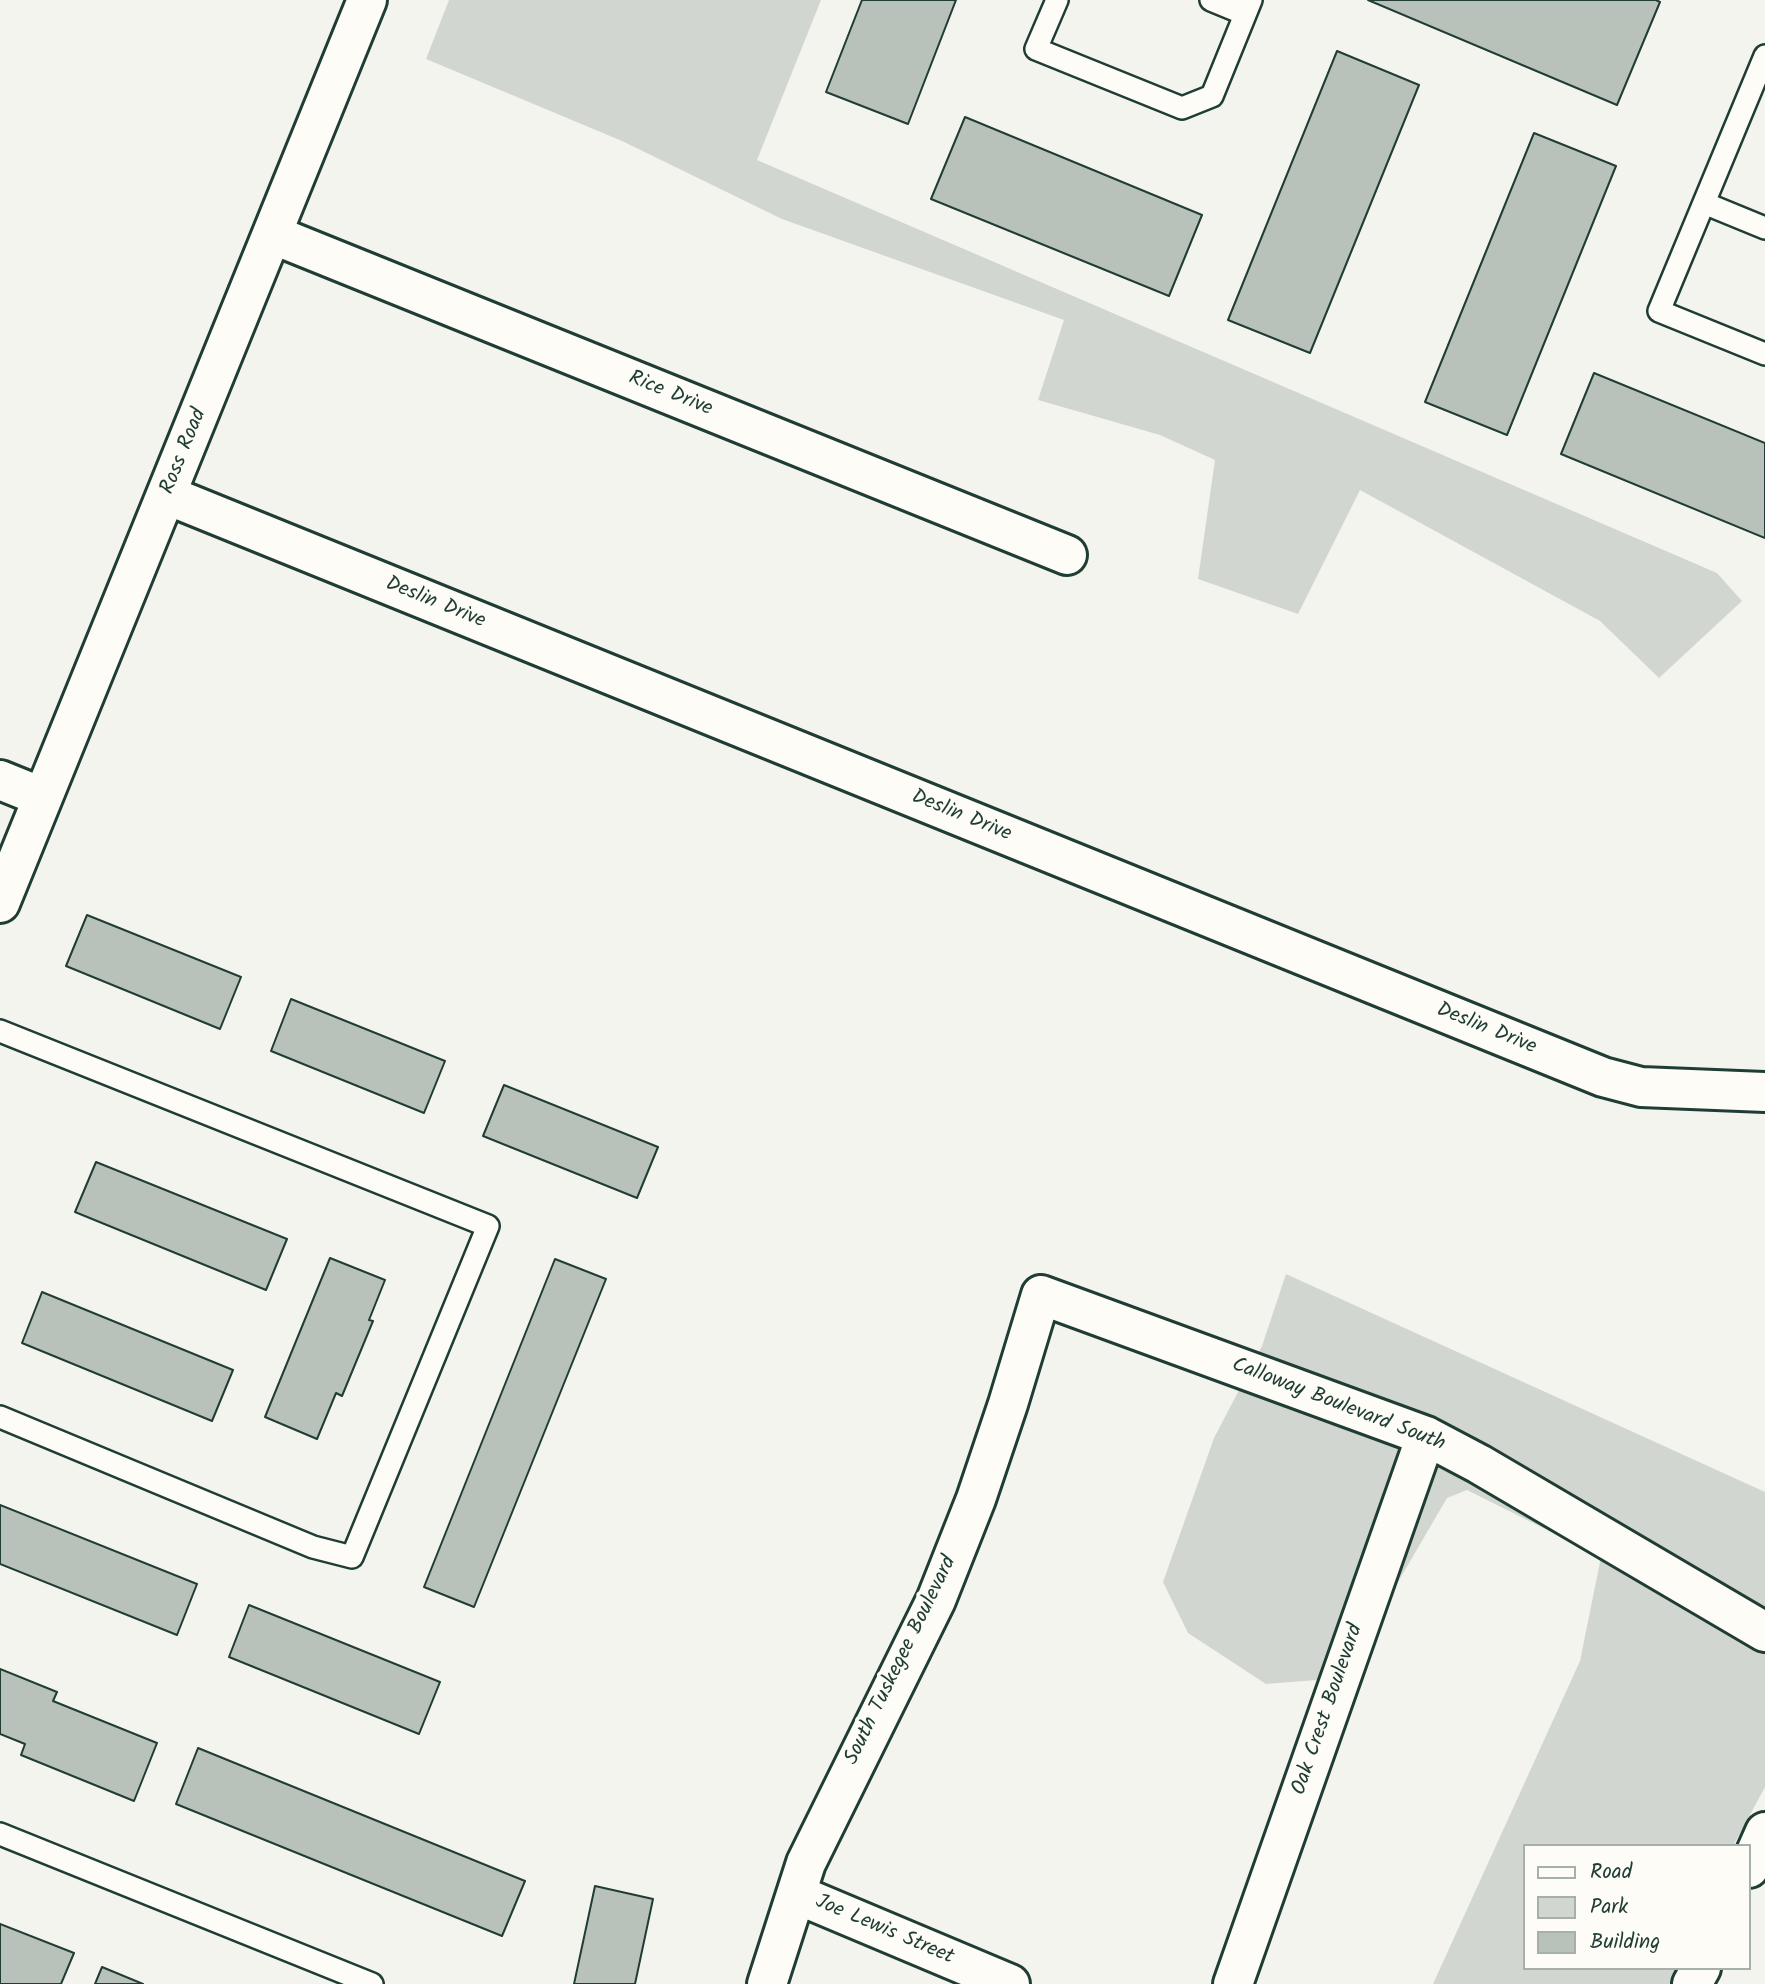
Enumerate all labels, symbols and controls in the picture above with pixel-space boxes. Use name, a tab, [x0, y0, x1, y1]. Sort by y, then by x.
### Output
street label: Rice Drive	[624, 367, 716, 423]
street label: Ross Road	[156, 405, 214, 499]
street label: Deslin Drive	[381, 573, 489, 635]
street label: Deslin Drive	[907, 786, 1015, 848]
street label: Deslin Drive	[1432, 999, 1540, 1061]
street label: Calloway Boulevard South	[1228, 1354, 1448, 1458]
street label: South Tuskegee Boulevard	[840, 1552, 964, 1770]
street label: Oak Crest Boulevard	[1288, 1621, 1370, 1799]
legend	[1524, 1844, 1751, 1970]
text: Road	[1590, 1856, 1632, 1889]
street label: Joe Lewis Street	[811, 1891, 957, 1971]
text: Park	[1590, 1891, 1628, 1924]
text: Building	[1590, 1926, 1660, 1959]

